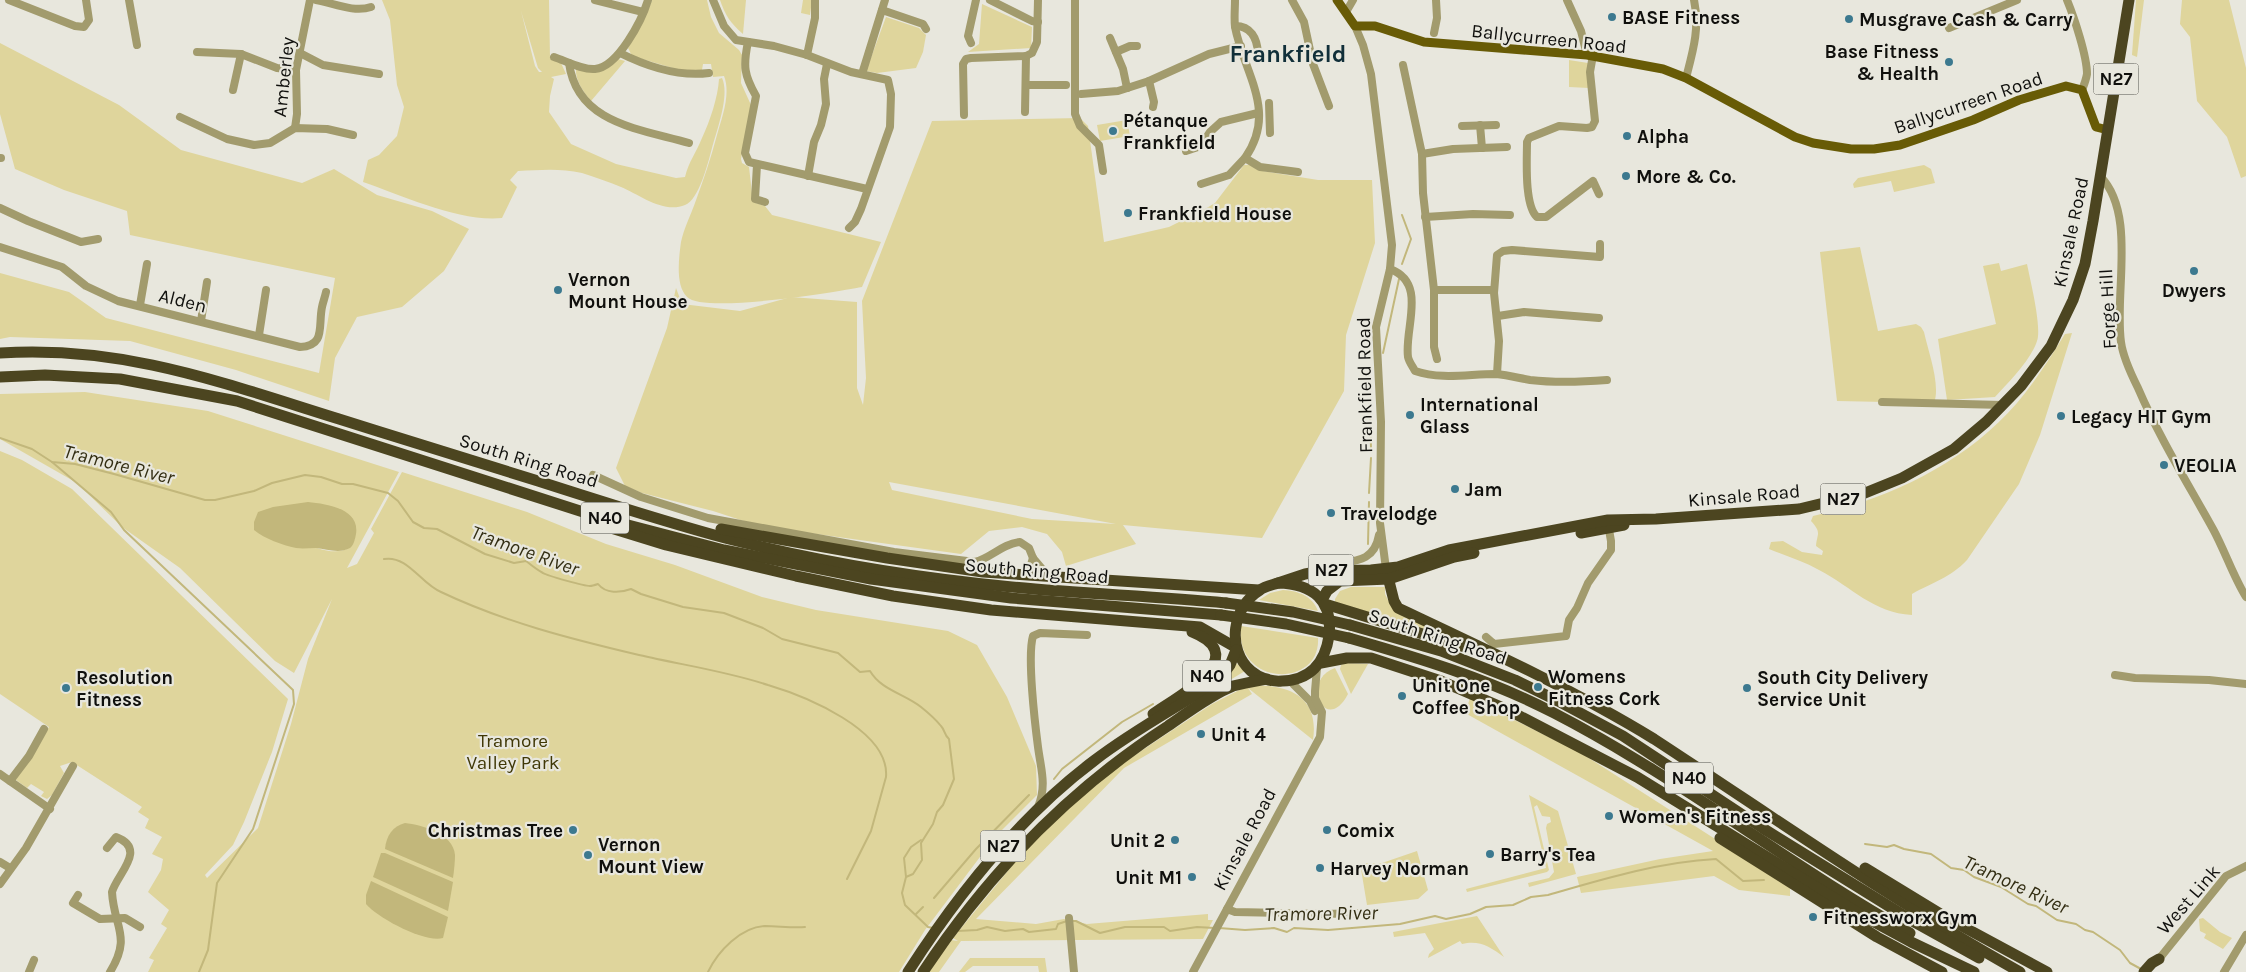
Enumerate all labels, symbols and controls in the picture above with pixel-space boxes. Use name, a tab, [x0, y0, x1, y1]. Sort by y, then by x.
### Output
place label: BASE Fitness	[1622, 7, 1740, 29]
place label: Musgrave Cash & Carry	[1859, 9, 2073, 31]
marker: BASE Fitness	[1606, 11, 1618, 23]
marker: Musgrave Cash & Carry	[1843, 13, 1855, 25]
street label: Ballycurreen Road	[1470, 20, 1628, 58]
street label: Amberley	[269, 36, 299, 118]
district label: Frankfield	[1229, 40, 1347, 68]
place label: Base Fitness & Health	[1825, 41, 1939, 85]
marker: Base Fitness & Health	[1943, 56, 1955, 68]
road number: N27	[2094, 64, 2138, 95]
street label: Ballycurreen Road	[1891, 67, 2046, 139]
place label: Pétanque Frankfield	[1123, 110, 1216, 154]
marker: Pétanque Frankfield	[1107, 125, 1119, 137]
place label: Alpha	[1637, 126, 1689, 148]
marker: Alpha	[1621, 130, 1633, 142]
place label: More & Co.	[1636, 166, 1736, 188]
marker: More & Co.	[1620, 170, 1632, 182]
street label: Kinsale Road	[2049, 175, 2093, 289]
place label: Frankfield House	[1138, 203, 1292, 225]
marker: Frankfield House	[1122, 207, 1134, 219]
marker: Dwyers	[2188, 265, 2200, 277]
street label: Forge Hill	[2095, 268, 2121, 350]
place label: Vernon Mount House	[568, 269, 688, 313]
place label: Dwyers	[2162, 280, 2226, 302]
street label: Alden	[156, 284, 209, 318]
marker: Vernon Mount House	[552, 284, 564, 296]
street label: Frankfield Road	[1353, 317, 1377, 453]
place label: International Glass	[1420, 394, 1539, 438]
place label: Legacy HIT Gym	[2071, 406, 2212, 428]
marker: International Glass	[1404, 409, 1416, 421]
marker: Legacy HIT Gym	[2055, 410, 2067, 422]
street label: South Ring Road	[457, 429, 601, 493]
water label: Tramore River	[61, 440, 178, 490]
place label: VEOLIA	[2174, 455, 2237, 477]
marker: VEOLIA	[2158, 459, 2170, 471]
place label: Jam	[1465, 479, 1503, 501]
street label: Kinsale Road	[1687, 480, 1801, 512]
marker: Jam	[1449, 483, 1461, 495]
road number: N27	[1820, 484, 1866, 514]
road number: N40	[581, 502, 629, 534]
place label: Travelodge	[1341, 503, 1437, 525]
marker: Travelodge	[1325, 507, 1337, 519]
water label: Tramore River	[468, 520, 583, 581]
street label: South Ring Road	[964, 554, 1110, 588]
road number: N27	[1308, 554, 1354, 586]
street label: South Ring Road	[1366, 604, 1510, 670]
road number: N40	[1183, 660, 1231, 691]
place label: Womens Fitness Cork	[1548, 666, 1660, 710]
place label: Resolution Fitness	[76, 667, 173, 711]
place label: South City Delivery Service Unit	[1757, 667, 1929, 711]
place label: Unit One Coffee Shop	[1412, 675, 1520, 719]
marker: Womens Fitness Cork	[1532, 681, 1544, 693]
marker: Resolution Fitness	[60, 682, 72, 694]
marker: South City Delivery Service Unit	[1741, 682, 1753, 694]
marker: Unit One Coffee Shop	[1396, 690, 1408, 702]
place label: Unit 4	[1211, 724, 1266, 746]
marker: Unit 4	[1195, 728, 1207, 740]
park label: Tramore Valley Park	[467, 730, 560, 774]
road number: N40	[1665, 762, 1713, 794]
street label: Kinsale Road	[1209, 785, 1281, 894]
place label: Women's Fitness	[1619, 806, 1771, 828]
marker: Women's Fitness	[1603, 810, 1615, 822]
place label: Christmas Tree	[428, 820, 563, 842]
place label: Comix	[1337, 820, 1395, 842]
marker: Christmas Tree	[567, 824, 579, 836]
marker: Comix	[1321, 824, 1333, 836]
road number: N27	[980, 830, 1026, 861]
place label: Unit 2	[1110, 830, 1165, 852]
place label: Vernon Mount View	[598, 834, 704, 878]
marker: Unit 2	[1169, 834, 1181, 846]
place label: Barry's Tea	[1500, 844, 1596, 866]
marker: Barry's Tea	[1484, 848, 1496, 860]
marker: Vernon Mount View	[582, 849, 594, 861]
water label: Tramore River	[1960, 850, 2073, 919]
place label: Harvey Norman	[1330, 858, 1469, 880]
street label: West Link	[2153, 860, 2225, 939]
marker: Harvey Norman	[1314, 862, 1326, 874]
place label: Unit M1	[1115, 867, 1182, 889]
marker: Unit M1	[1186, 871, 1198, 883]
water label: Tramore River	[1264, 901, 1379, 926]
place label: Fitnessworx Gym	[1823, 907, 1977, 929]
marker: Fitnessworx Gym	[1807, 911, 1819, 923]

